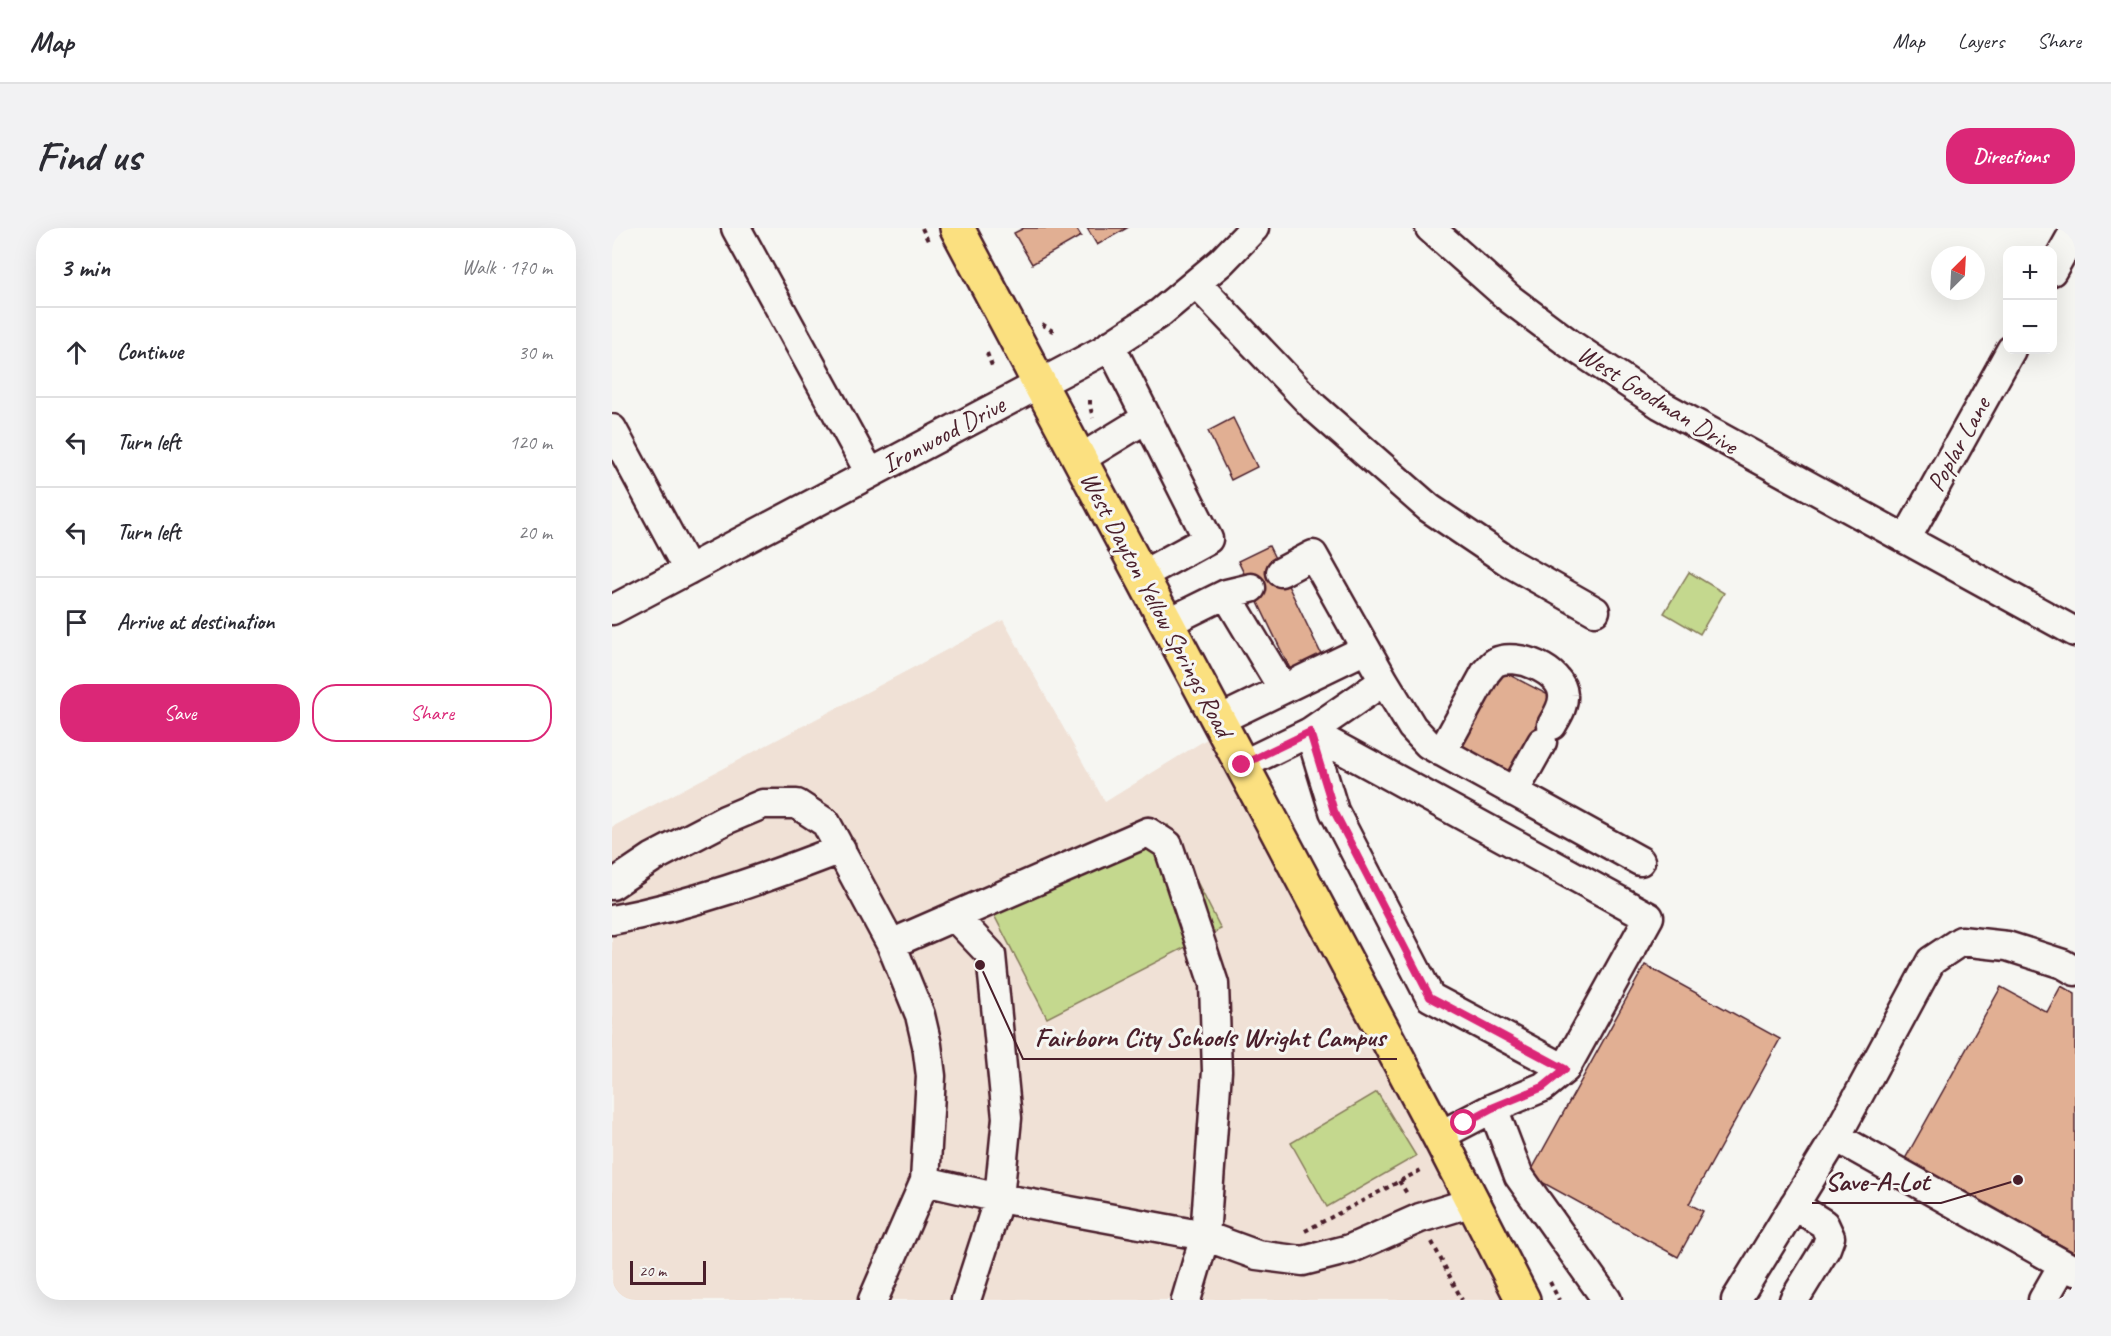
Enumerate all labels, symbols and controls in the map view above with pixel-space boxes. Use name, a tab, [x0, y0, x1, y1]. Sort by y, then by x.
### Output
text: Map	[30, 24, 73, 59]
text: Map	[1892, 28, 1925, 54]
text: Layers	[1958, 28, 2004, 54]
text: Share	[2037, 28, 2081, 54]
button: Directions	[1946, 128, 2075, 184]
text: Find us	[36, 130, 141, 183]
north arrow	[1931, 246, 1985, 300]
map controls	[2003, 246, 2057, 354]
button: +	[2003, 246, 2057, 300]
text: 3 min	[60, 251, 110, 284]
text: Walk · 170 m	[462, 255, 552, 280]
button: −	[2003, 300, 2057, 354]
icon: ahead	[60, 336, 93, 369]
street label: West Goodman Drive	[1571, 337, 1745, 463]
text: Continue	[117, 338, 183, 366]
text: 30 m	[518, 340, 552, 365]
street label: Ironwood Drive	[876, 387, 1012, 481]
street label: Poplar Lane	[1919, 389, 1999, 497]
icon: left	[60, 426, 93, 459]
text: Turn left	[117, 428, 181, 456]
text: 120 m	[509, 430, 552, 455]
street label: West Dayton Yellow Springs Road	[1073, 466, 1242, 746]
icon: left	[60, 516, 93, 549]
text: Turn left	[117, 518, 181, 546]
text: 20 m	[518, 520, 552, 545]
icon: arrive	[60, 606, 93, 639]
text: Arrive at destination	[117, 608, 274, 636]
button: Save	[60, 684, 300, 742]
button: Share	[312, 684, 552, 742]
route end	[1228, 751, 1254, 777]
callout: Fairborn City Schools Wright Campus	[1023, 1014, 1397, 1059]
text: Fairborn City Schools Wright Campus	[1035, 1020, 1388, 1054]
route start	[1450, 1109, 1476, 1135]
callout: Save-A-Lot	[1812, 1158, 1941, 1203]
text: Save-A-Lot	[1825, 1164, 1932, 1198]
scale bar	[630, 1258, 706, 1286]
text: 20 m	[639, 1261, 666, 1281]

